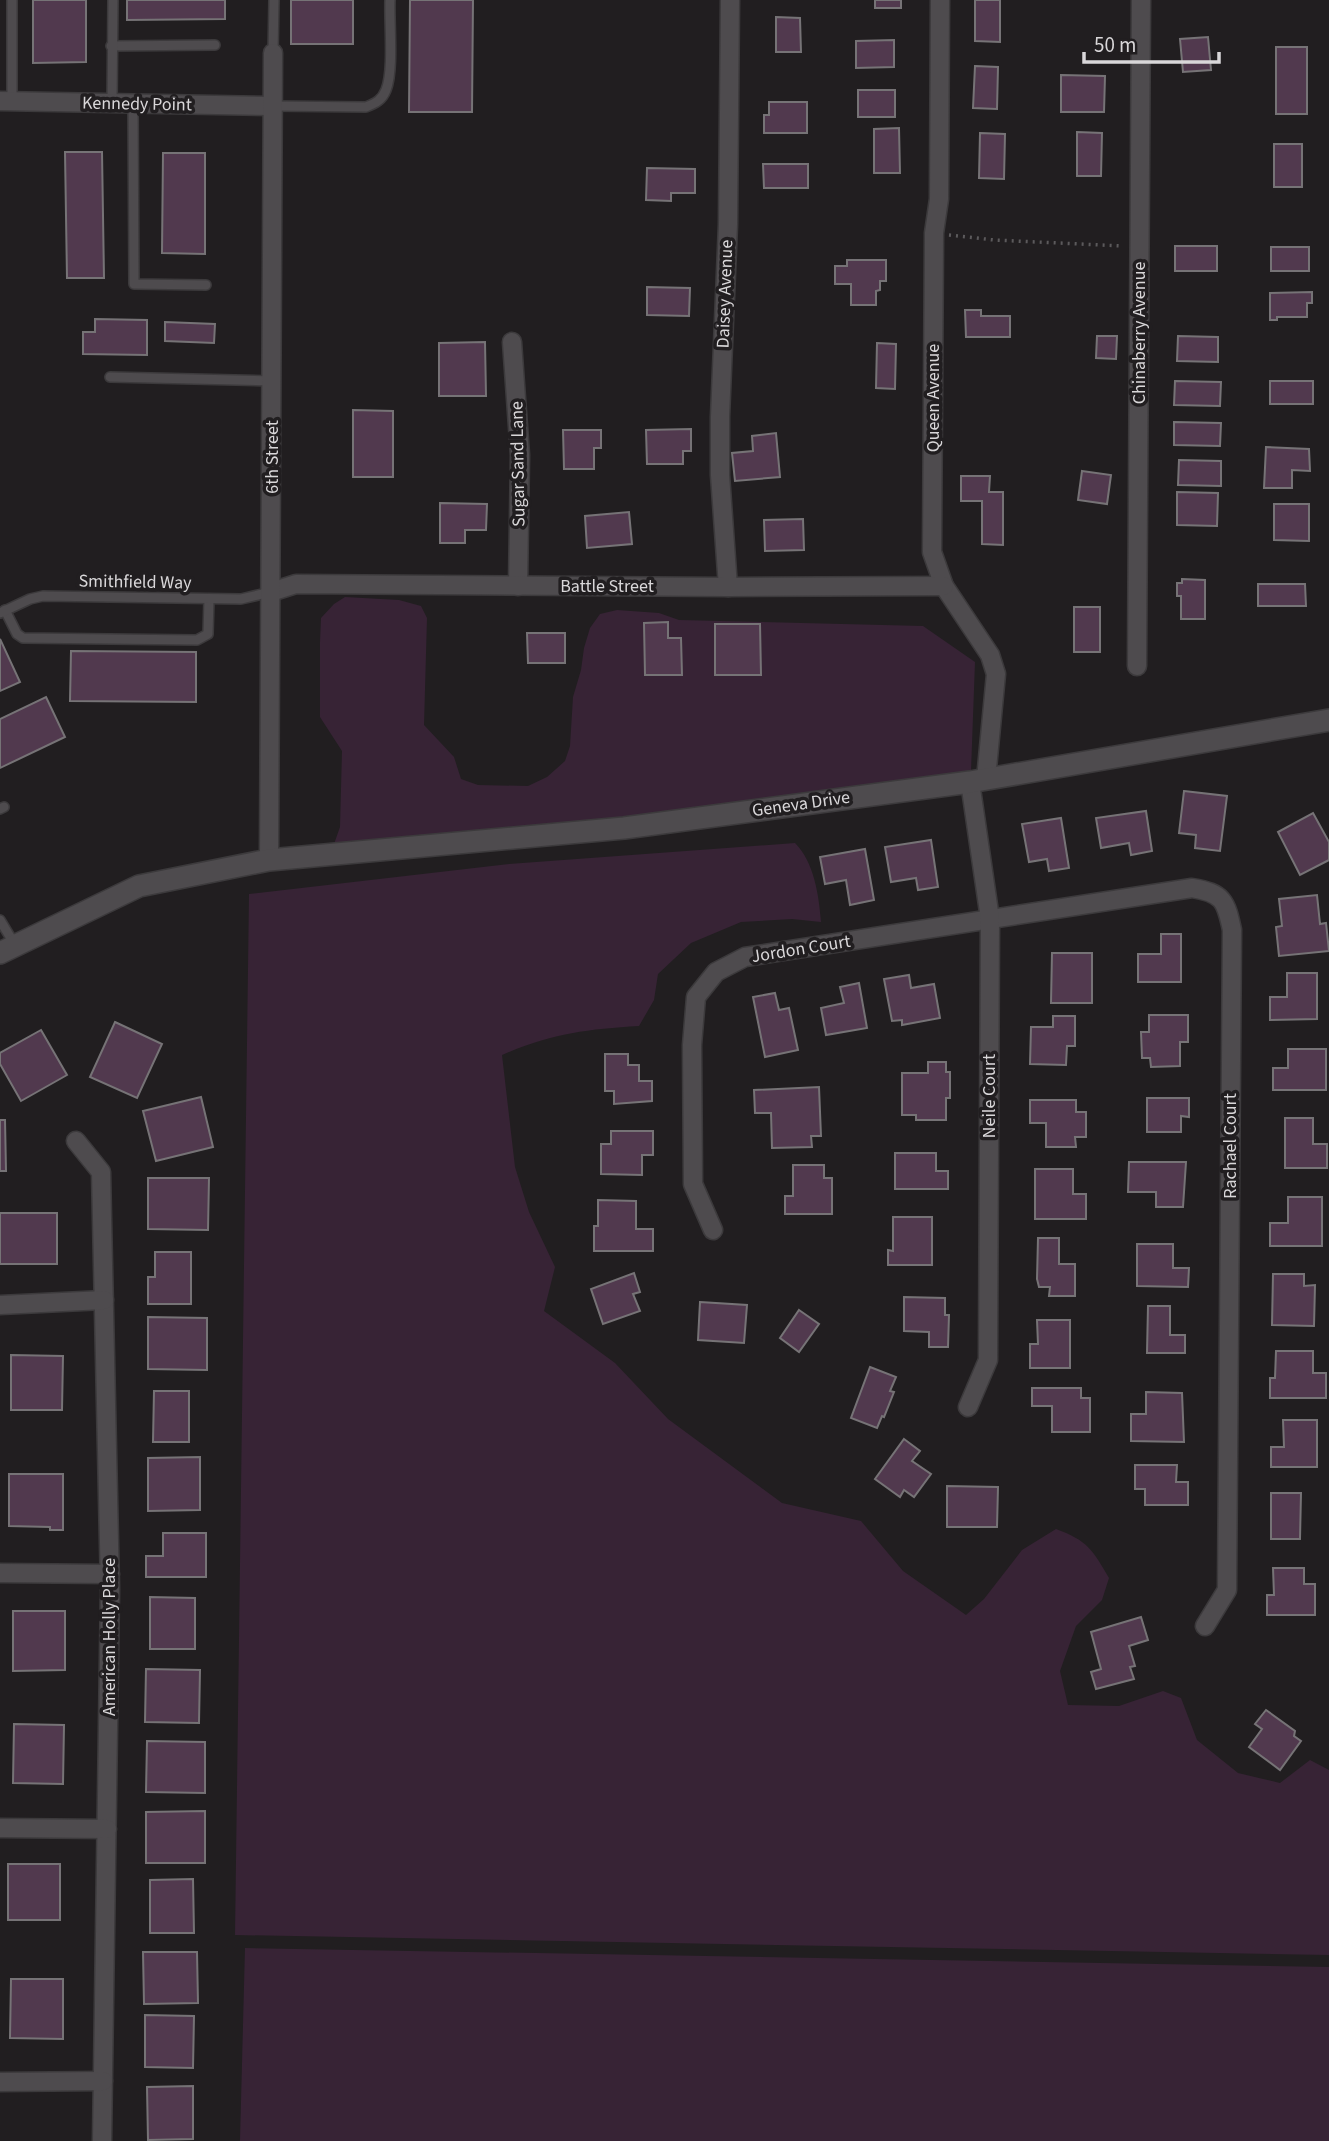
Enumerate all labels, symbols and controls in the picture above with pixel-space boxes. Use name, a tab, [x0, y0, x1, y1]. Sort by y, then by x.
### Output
scale bar	[1084, 21, 1219, 65]
text: 50 m	[1094, 30, 1136, 60]
street label: Kennedy Point	[82, 91, 192, 117]
street label: Daisey Avenue	[711, 239, 739, 349]
street label: Chinaberry Avenue	[1127, 262, 1152, 404]
street label: Queen Avenue	[921, 344, 946, 452]
street label: Sugar Sand Lane	[504, 401, 532, 527]
street label: 6th Street	[260, 420, 285, 494]
street label: Smithfield Way	[78, 569, 192, 595]
street label: Battle Street	[560, 574, 654, 599]
street label: Geneva Drive	[750, 785, 852, 823]
street label: Jordon Court	[750, 929, 852, 969]
street label: Neile Court	[977, 1054, 1002, 1138]
street label: Rachael Court	[1218, 1093, 1243, 1199]
street label: American Holly Place	[97, 1558, 122, 1716]

